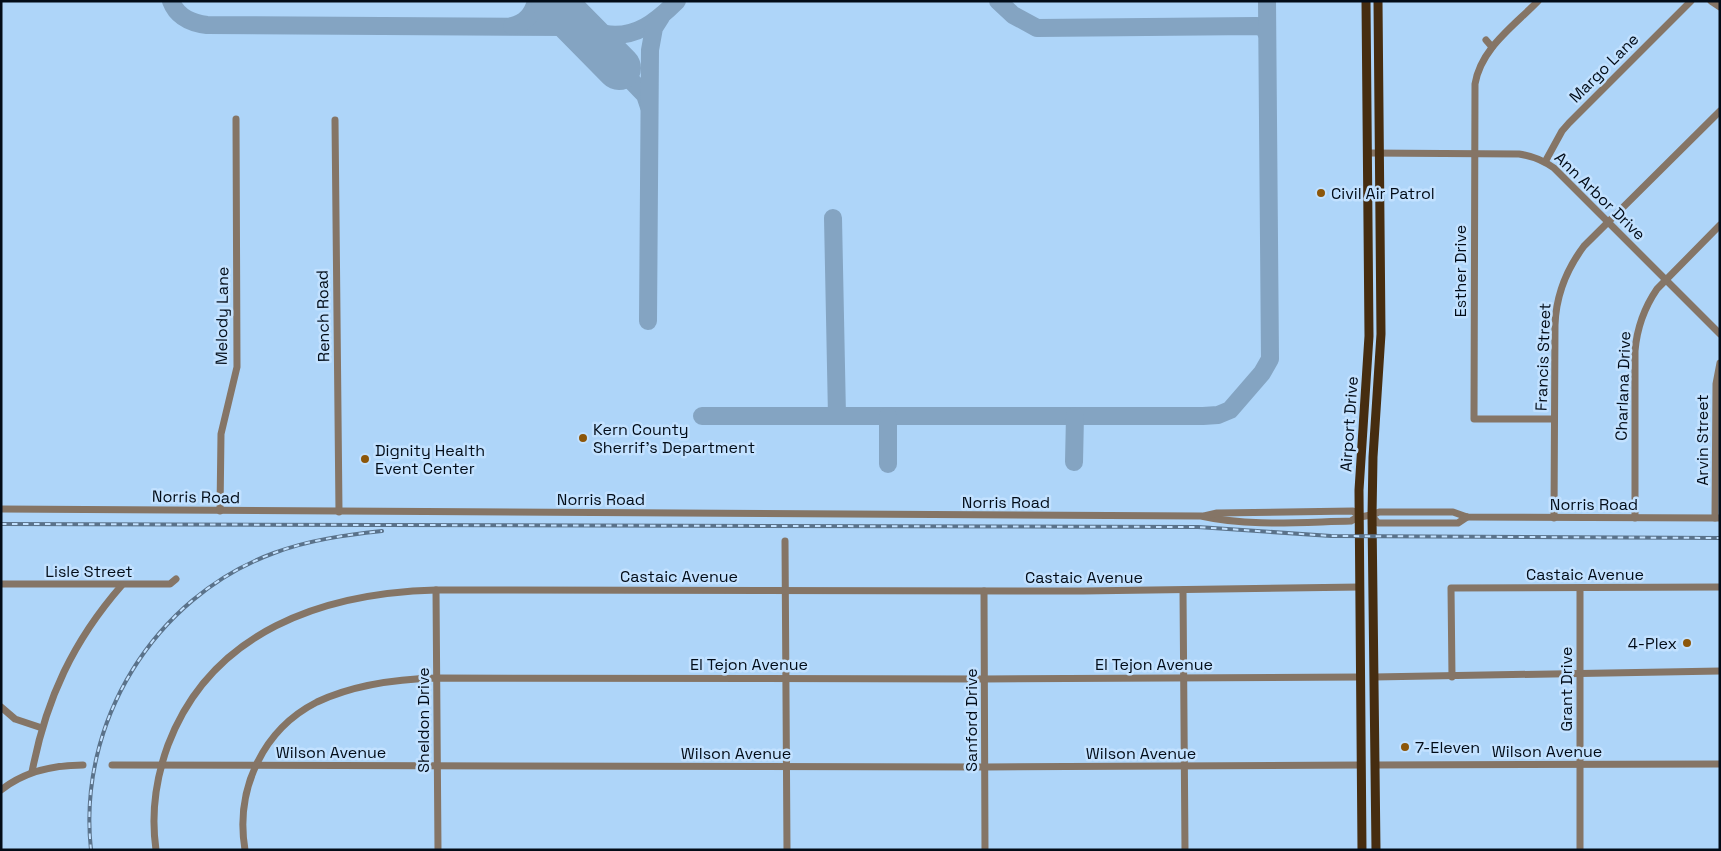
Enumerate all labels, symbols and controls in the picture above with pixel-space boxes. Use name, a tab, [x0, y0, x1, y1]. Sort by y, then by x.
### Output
street label: Margo Lane	[1565, 29, 1643, 107]
street label: Ann Arbor Drive	[1550, 147, 1650, 245]
place label: Civil Air Patrol	[1331, 183, 1435, 204]
marker: Civil Air Patrol	[1315, 187, 1327, 199]
street label: Esther Drive	[1450, 225, 1471, 317]
street label: Melody Lane	[211, 267, 233, 365]
street label: Rench Road	[312, 270, 334, 362]
street label: Francis Street	[1531, 302, 1555, 412]
street label: Charlana Drive	[1611, 331, 1635, 441]
street label: Airport Drive	[1335, 375, 1363, 473]
street label: Arvin Street	[1692, 394, 1713, 486]
place label: Kern County Sherrif's Department	[593, 419, 755, 458]
marker: Kern County Sherrif's Department	[577, 432, 589, 444]
place label: Dignity Health Event Center	[375, 440, 485, 479]
marker: Dignity Health Event Center	[359, 453, 371, 465]
street label: Norris Road	[152, 486, 240, 508]
street label: Norris Road	[557, 489, 645, 510]
street label: Norris Road	[962, 492, 1050, 513]
street label: Norris Road	[1550, 494, 1638, 515]
street label: Lisle Street	[45, 561, 133, 582]
street label: Castaic Avenue	[1526, 564, 1644, 585]
street label: Castaic Avenue	[620, 566, 738, 587]
street label: Castaic Avenue	[1025, 567, 1143, 588]
place label: 4-Plex	[1628, 633, 1677, 654]
marker: 4-Plex	[1681, 637, 1693, 649]
street label: Grant Drive	[1556, 647, 1577, 731]
street label: El Tejon Avenue	[690, 654, 808, 675]
street label: El Tejon Avenue	[1095, 654, 1213, 675]
street label: Sheldon Drive	[413, 667, 434, 773]
street label: Sanford Drive	[961, 668, 982, 772]
place label: 7-Eleven	[1415, 737, 1480, 758]
marker: 7-Eleven	[1399, 741, 1411, 753]
street label: Wilson Avenue	[1492, 741, 1602, 762]
street label: Wilson Avenue	[276, 742, 386, 763]
street label: Wilson Avenue	[681, 743, 791, 764]
street label: Wilson Avenue	[1086, 743, 1196, 764]

